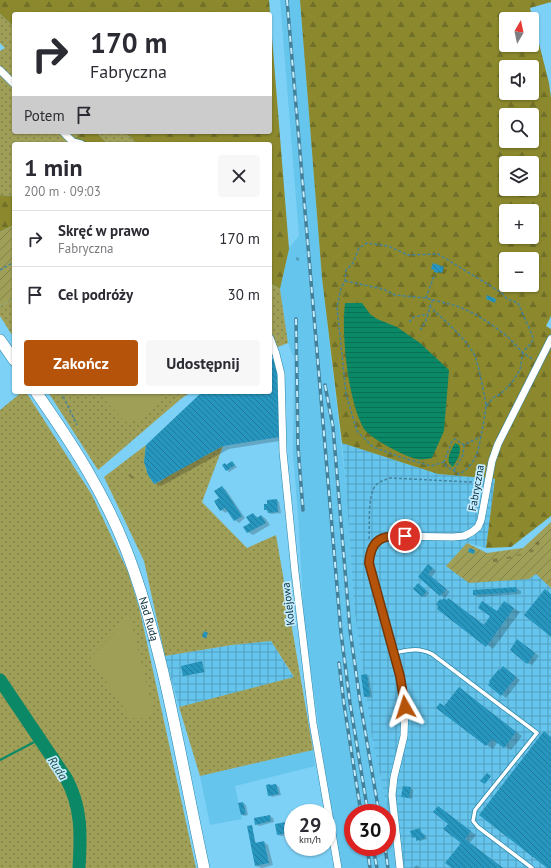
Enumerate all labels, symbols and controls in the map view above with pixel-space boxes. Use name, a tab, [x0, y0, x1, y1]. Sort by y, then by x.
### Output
north arrow	[499, 12, 539, 52]
map controls	[499, 12, 539, 292]
text: 170 m	[90, 24, 167, 61]
icon: right	[24, 28, 76, 80]
text: Fabryczna	[90, 60, 167, 83]
button: sound	[499, 60, 539, 100]
icon: arrive	[73, 104, 95, 126]
text: Potem	[24, 106, 65, 125]
button: search	[499, 108, 539, 148]
text: 1 min	[24, 152, 83, 183]
button: close	[218, 155, 260, 197]
button: layers	[499, 156, 539, 196]
text: 200 m · 09:03	[24, 183, 101, 200]
button: +	[499, 204, 539, 244]
text: Skręć w prawo	[58, 221, 150, 240]
icon: right	[24, 228, 46, 250]
text: 170 m	[219, 229, 260, 248]
text: Fabryczna	[58, 240, 114, 257]
button: −	[499, 252, 539, 292]
icon: arrive	[24, 284, 46, 306]
text: Cel podróży	[58, 285, 133, 304]
text: 30 m	[227, 285, 260, 304]
button: Zakończ	[24, 340, 138, 386]
button: Udostępnij	[146, 340, 260, 386]
street label: Fabryczna	[465, 464, 487, 512]
pin	[388, 519, 422, 553]
icon: arrive	[394, 525, 416, 547]
street label: Kolejowa	[278, 582, 298, 626]
street label: Nad Rudą	[136, 595, 162, 643]
position arrow	[384, 686, 426, 728]
water label: Ruda	[45, 754, 71, 783]
speed limit sign: 30	[344, 804, 396, 856]
text: 29	[299, 812, 321, 838]
text: km/h	[299, 833, 321, 846]

